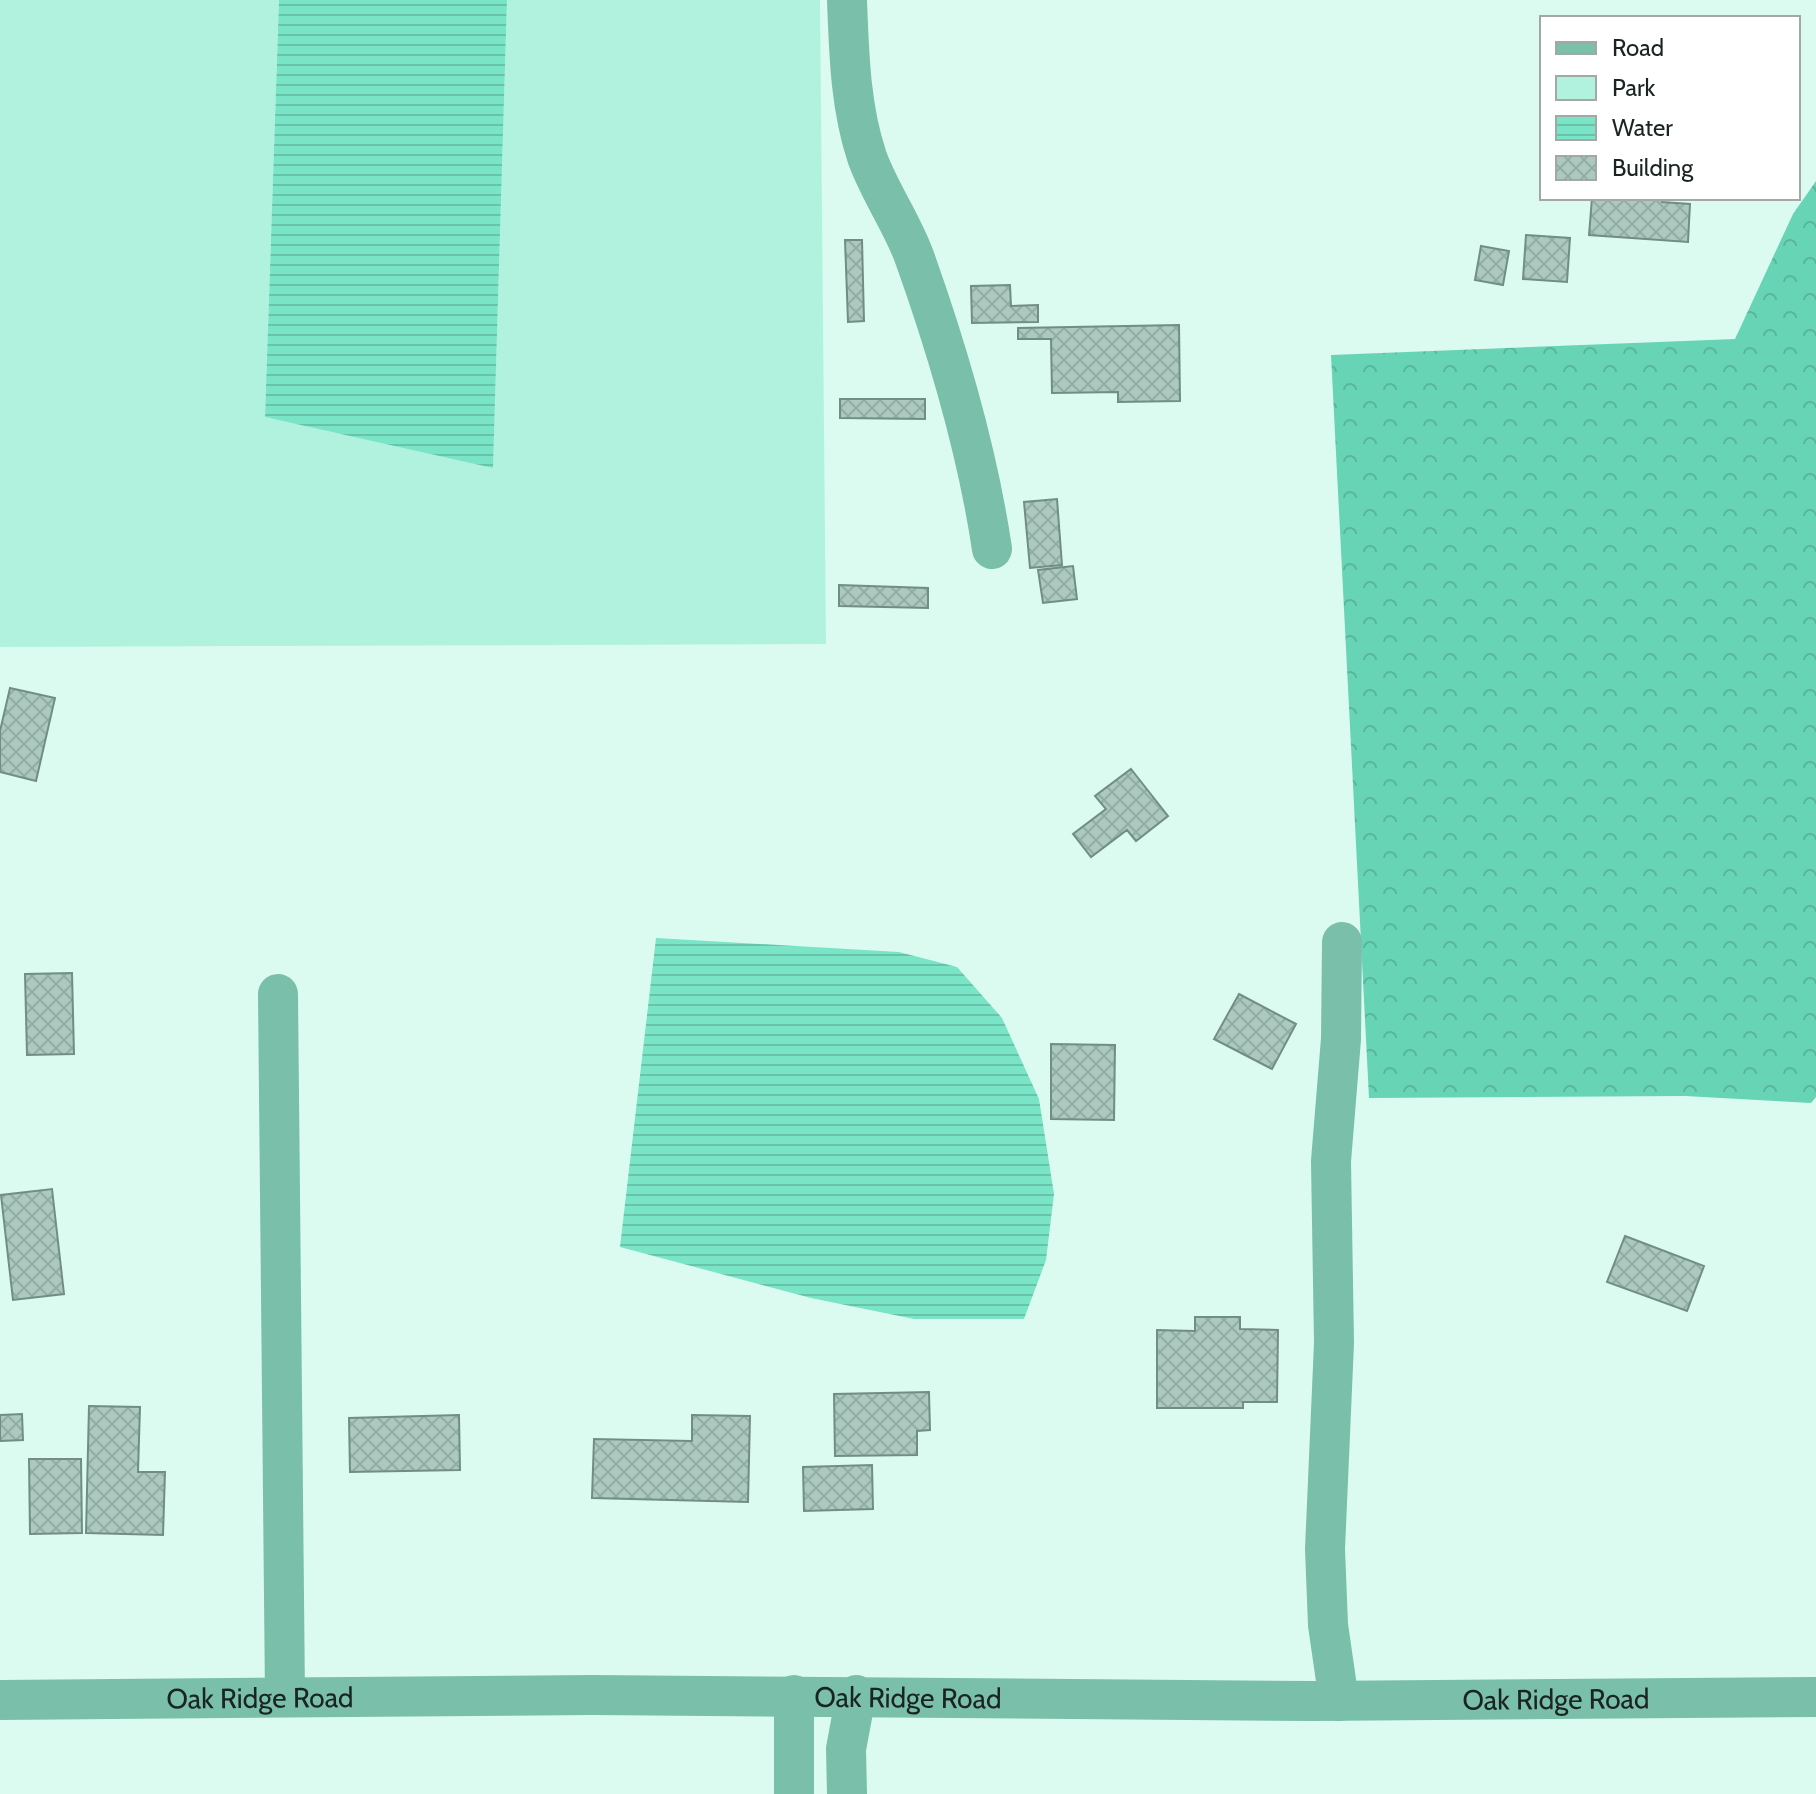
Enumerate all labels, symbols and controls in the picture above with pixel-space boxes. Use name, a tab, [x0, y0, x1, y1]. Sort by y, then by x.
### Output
legend	[1540, 16, 1800, 200]
text: Road	[1612, 33, 1664, 62]
text: Park	[1612, 73, 1655, 102]
text: Water	[1612, 113, 1673, 142]
text: Building	[1612, 153, 1694, 182]
street label: Oak Ridge Road	[166, 1680, 354, 1716]
street label: Oak Ridge Road	[814, 1680, 1002, 1715]
street label: Oak Ridge Road	[1462, 1681, 1650, 1717]

